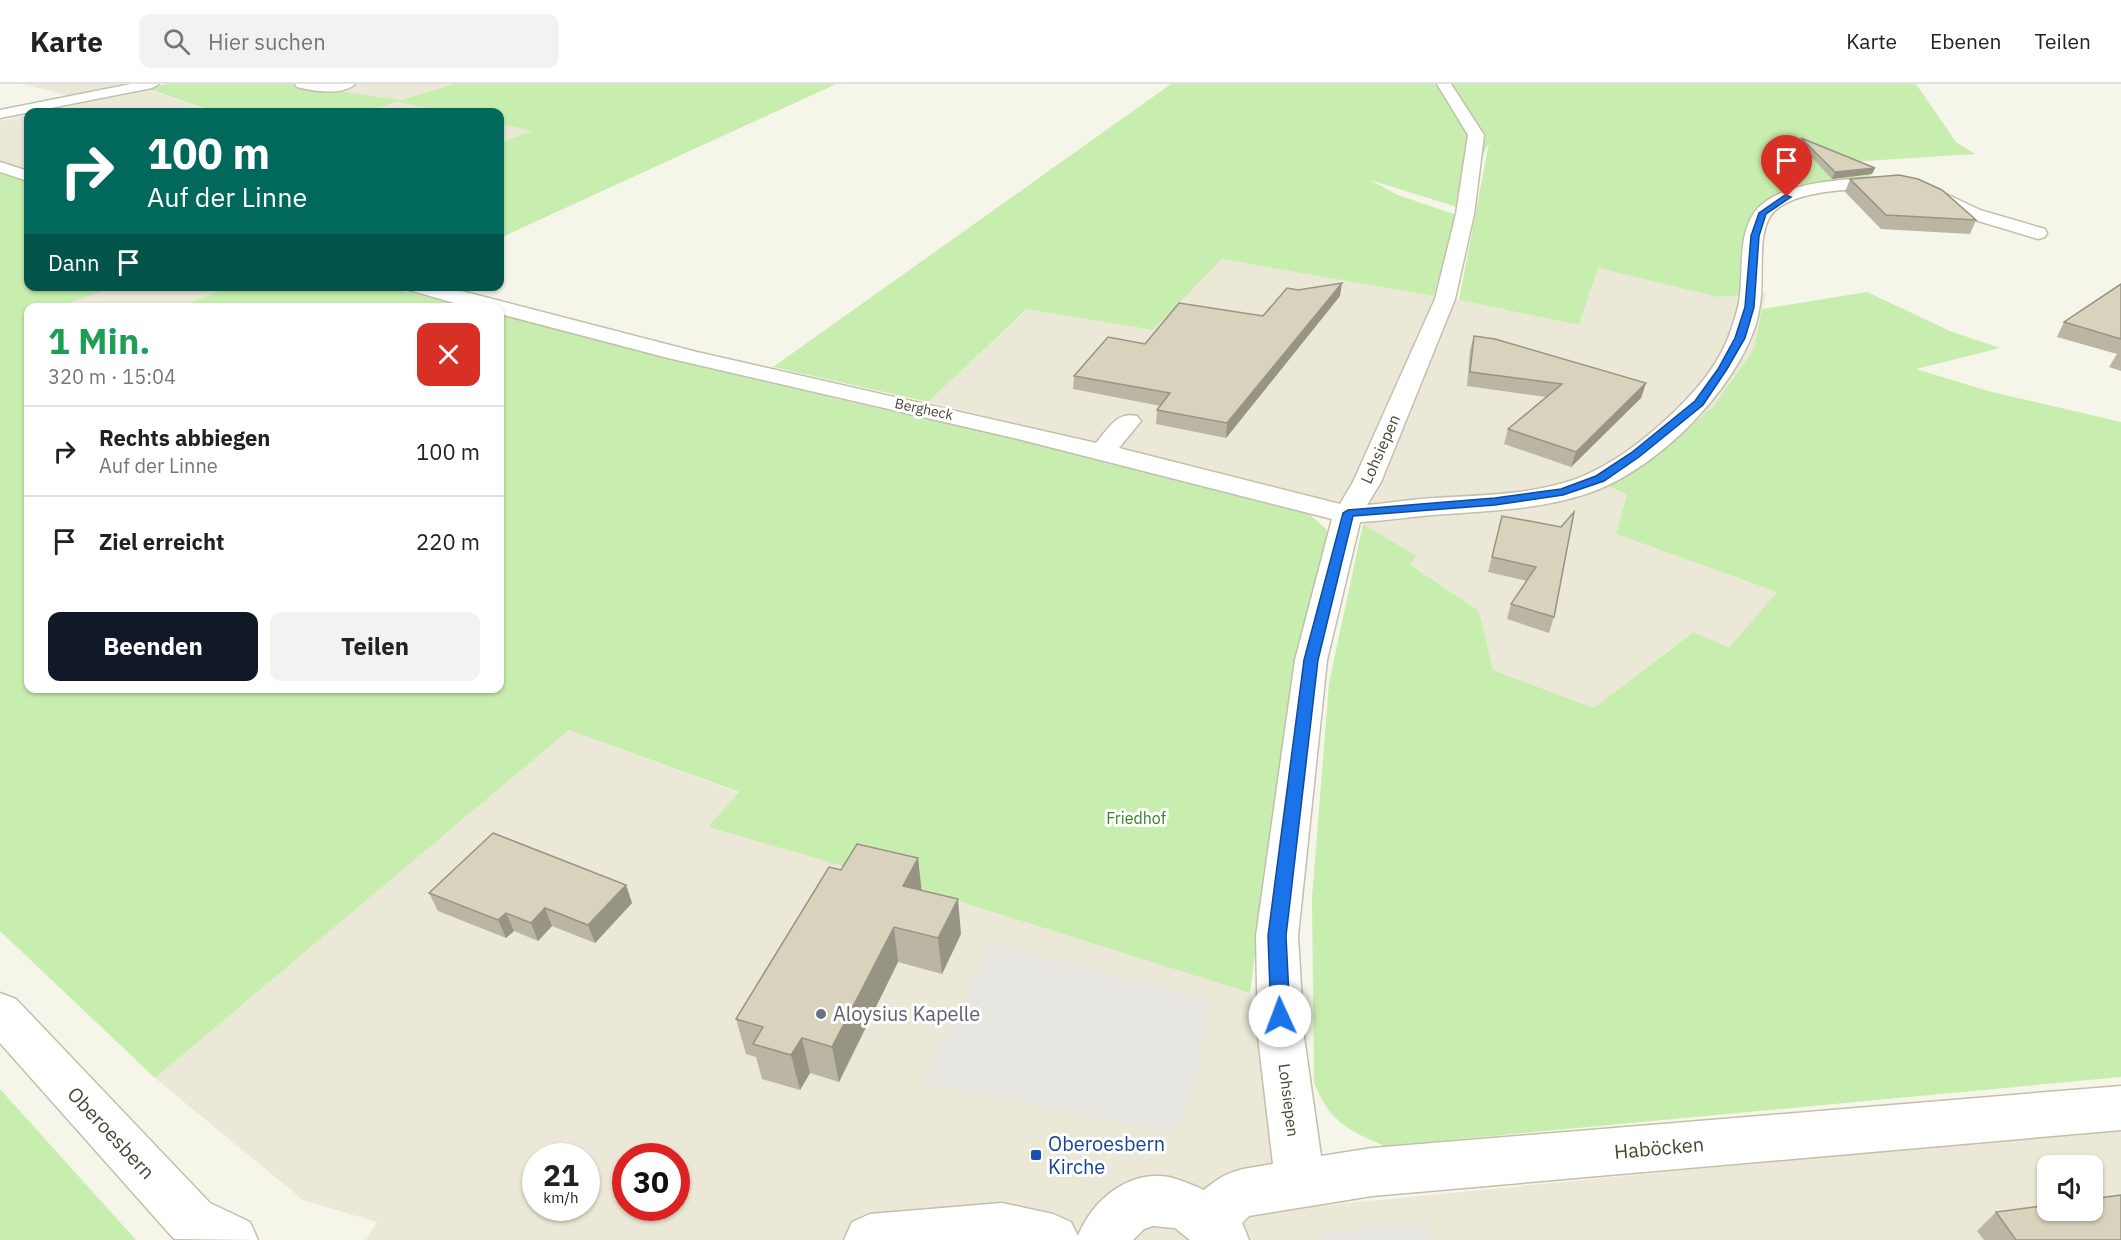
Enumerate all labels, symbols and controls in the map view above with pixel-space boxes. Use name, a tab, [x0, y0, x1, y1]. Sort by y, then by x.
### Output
search box	[139, 14, 559, 68]
text: Karte	[30, 23, 103, 60]
icon: search	[160, 25, 193, 58]
text: Hier suchen	[208, 27, 326, 56]
text: Karte	[1846, 27, 1897, 55]
text: Ebenen	[1930, 27, 2001, 55]
text: Teilen	[2034, 27, 2091, 55]
text: 100 m	[147, 126, 270, 181]
icon: right	[48, 132, 126, 210]
pin	[1761, 135, 1812, 197]
icon: arrive	[1770, 144, 1803, 177]
text: Auf der Linne	[147, 179, 307, 214]
icon: arrive	[112, 246, 145, 279]
text: Dann	[48, 248, 100, 277]
text: 1 Min.	[48, 317, 151, 364]
button: close	[417, 323, 480, 386]
text: 320 m · 15:04	[48, 363, 176, 390]
street label: Bergheck	[893, 394, 955, 424]
street label: Lohsiepen	[1356, 411, 1404, 487]
text: Rechts abbiegen	[99, 423, 270, 452]
icon: right	[48, 435, 81, 468]
text: 100 m	[416, 437, 480, 466]
text: Auf der Linne	[99, 452, 218, 479]
icon: arrive	[48, 525, 81, 558]
text: Ziel erreicht	[99, 527, 224, 556]
text: 220 m	[416, 527, 480, 556]
button: Beenden	[48, 612, 258, 681]
button: Teilen	[270, 612, 480, 681]
park label: Friedhof	[1106, 808, 1166, 828]
position arrow	[1248, 984, 1312, 1048]
place label: Aloysius Kapelle	[833, 1000, 980, 1027]
marker: Aloysius Kapelle	[814, 1007, 828, 1021]
street label: Lohsiepen	[1275, 1062, 1303, 1138]
street label: Oberoesbern	[62, 1081, 161, 1185]
place label: Oberoesbern Kirche	[1048, 1130, 1165, 1180]
street label: Haböcken	[1613, 1130, 1705, 1165]
speed limit sign: 30	[612, 1143, 690, 1221]
marker: Oberoesbern Kirche	[1029, 1148, 1043, 1162]
text: 21	[543, 1155, 579, 1194]
map controls	[2037, 1155, 2103, 1221]
button: sound	[2037, 1155, 2103, 1221]
text: km/h	[543, 1188, 579, 1207]

